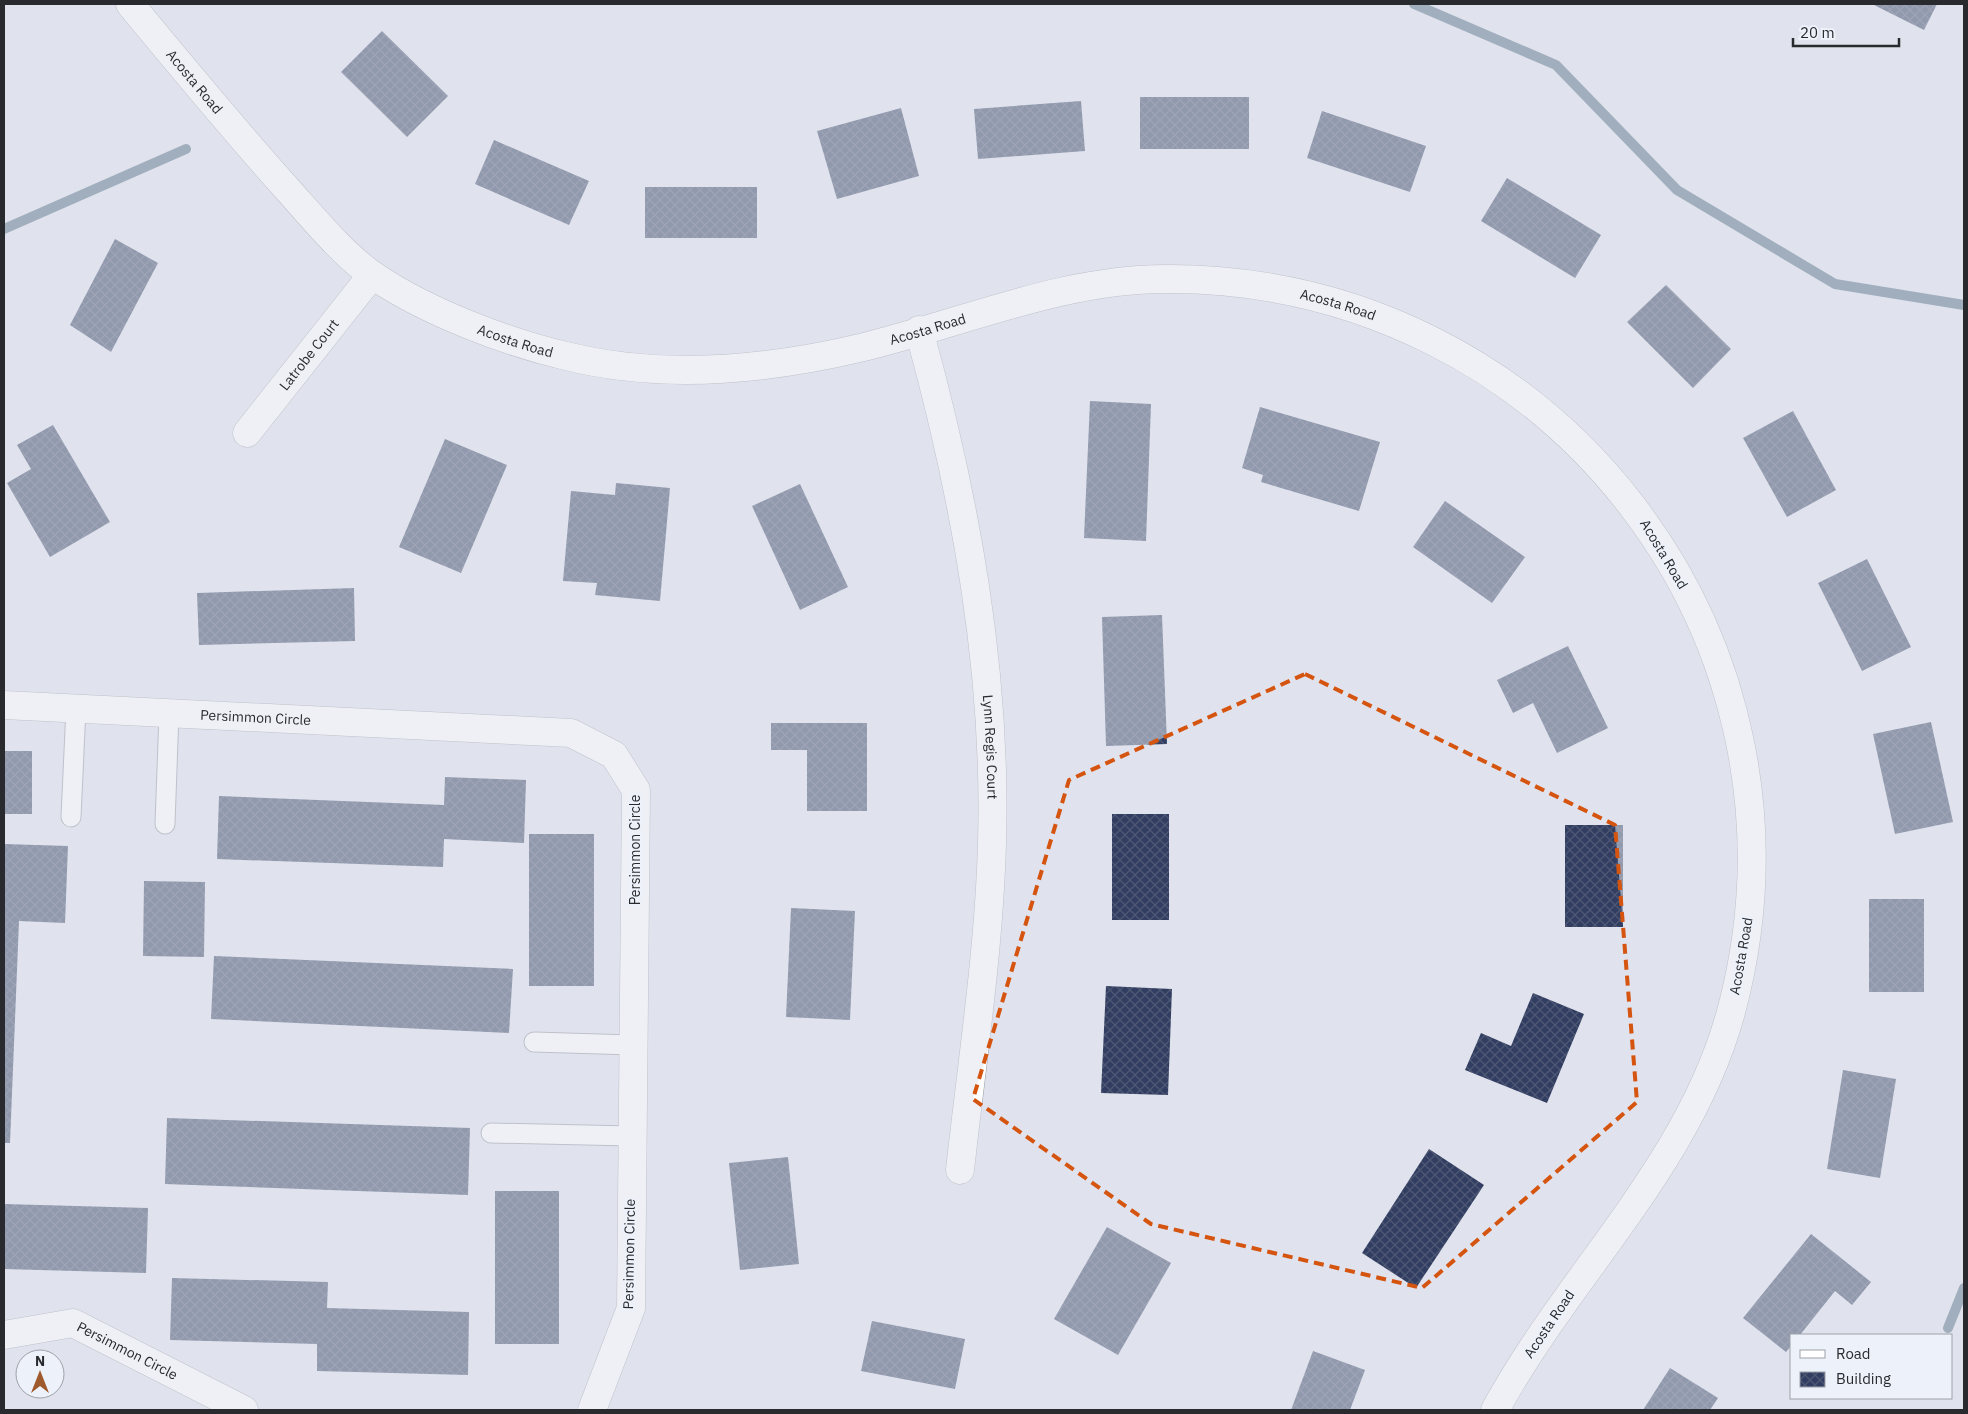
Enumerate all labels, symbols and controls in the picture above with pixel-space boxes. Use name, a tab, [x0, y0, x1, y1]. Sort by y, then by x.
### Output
scale bar	[1793, 15, 1899, 47]
text: 20 m	[1800, 23, 1835, 42]
street label: Acosta Road	[162, 46, 227, 118]
street label: Acosta Road	[1298, 285, 1378, 324]
street label: Acosta Road	[888, 309, 968, 349]
street label: Latrobe Court	[275, 315, 343, 394]
street label: Acosta Road	[475, 320, 555, 361]
street label: Acosta Road	[1636, 516, 1692, 592]
street label: Lynn Regis Court	[979, 694, 1001, 799]
street label: Persimmon Circle	[200, 706, 312, 729]
street label: Persimmon Circle	[626, 794, 644, 905]
street label: Acosta Road	[1725, 916, 1757, 996]
street label: Persimmon Circle	[619, 1198, 639, 1309]
street label: Acosta Road	[1520, 1286, 1578, 1362]
street label: Persimmon Circle	[74, 1318, 181, 1384]
legend	[1790, 1334, 1953, 1399]
text: Road	[1836, 1344, 1871, 1363]
north arrow	[15, 1349, 65, 1399]
text: N	[35, 1352, 45, 1370]
text: Building	[1836, 1369, 1891, 1388]

